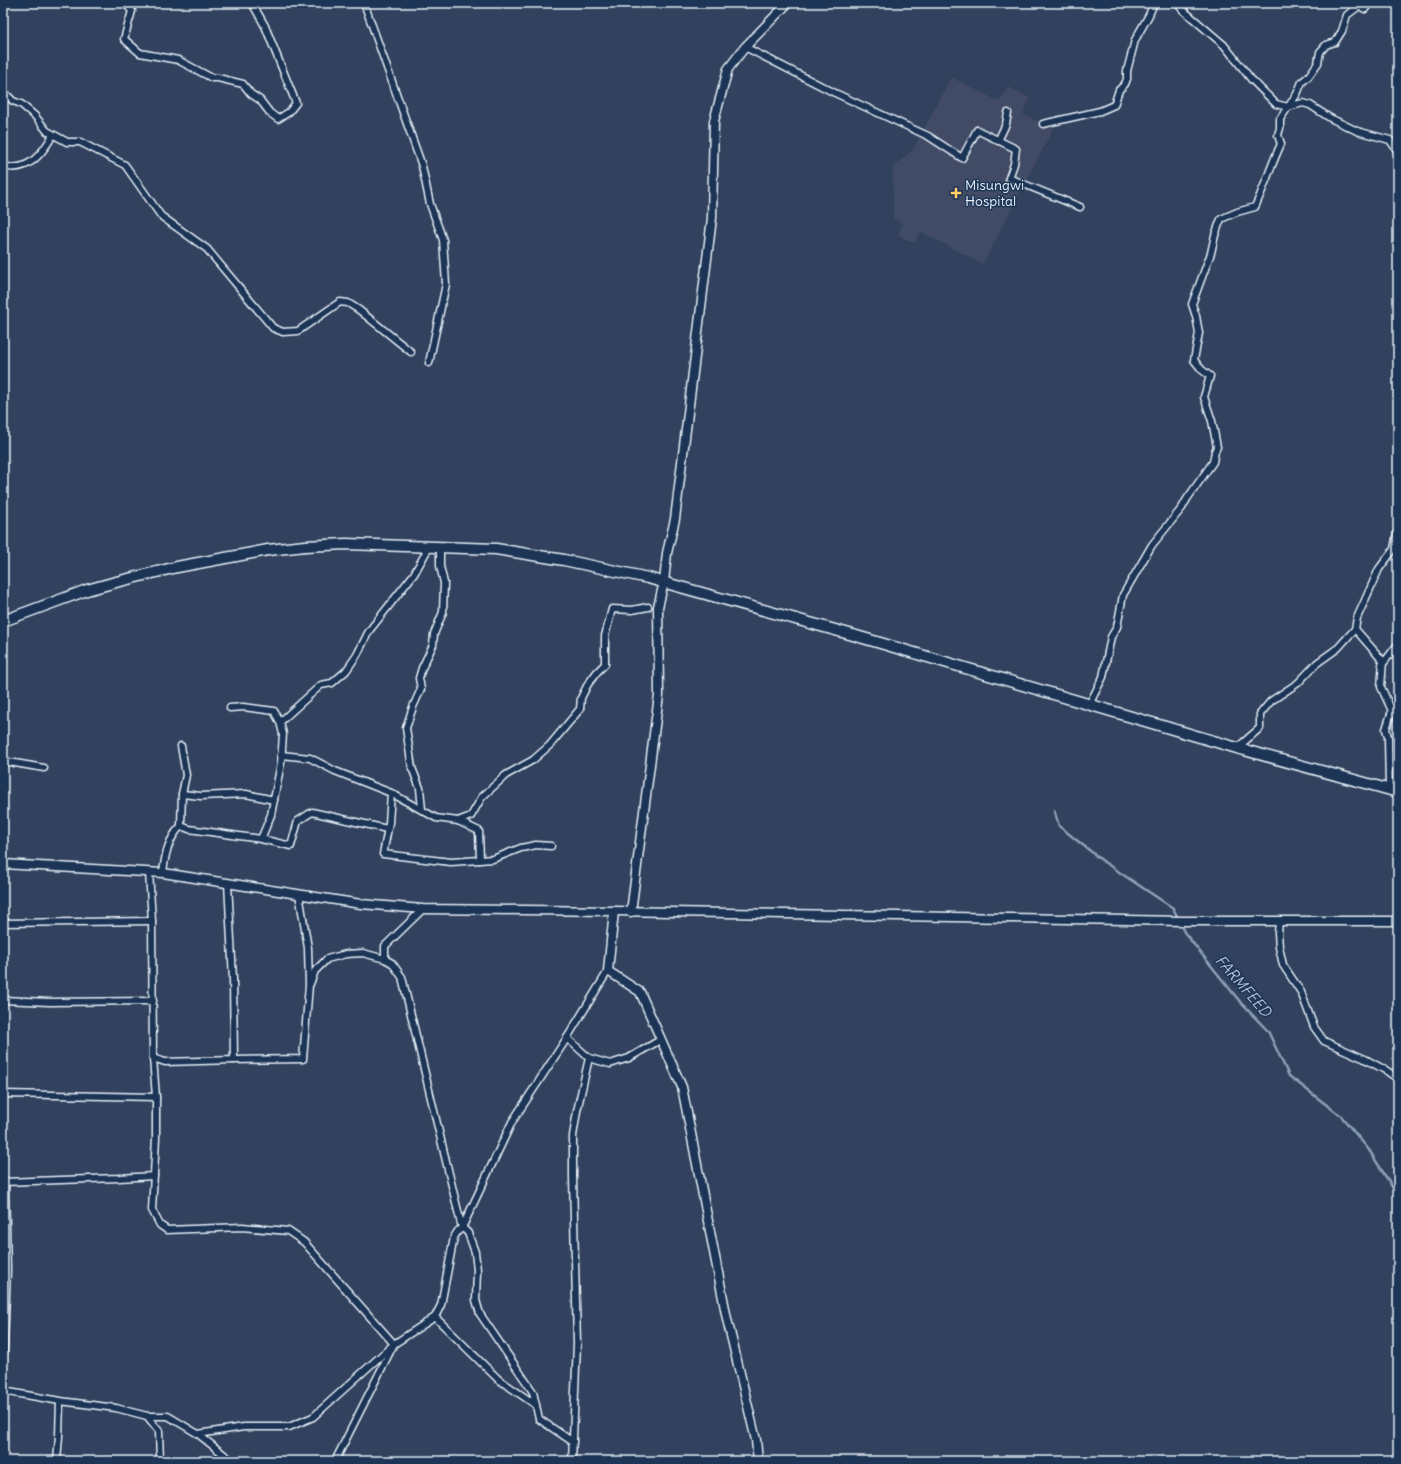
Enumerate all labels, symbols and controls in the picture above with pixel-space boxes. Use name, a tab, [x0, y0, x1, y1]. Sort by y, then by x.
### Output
place label: Misungwi Hospital	[965, 176, 1024, 210]
marker: Misungwi Hospital	[950, 187, 962, 199]
water label: FARMFEED	[1211, 951, 1276, 1022]

